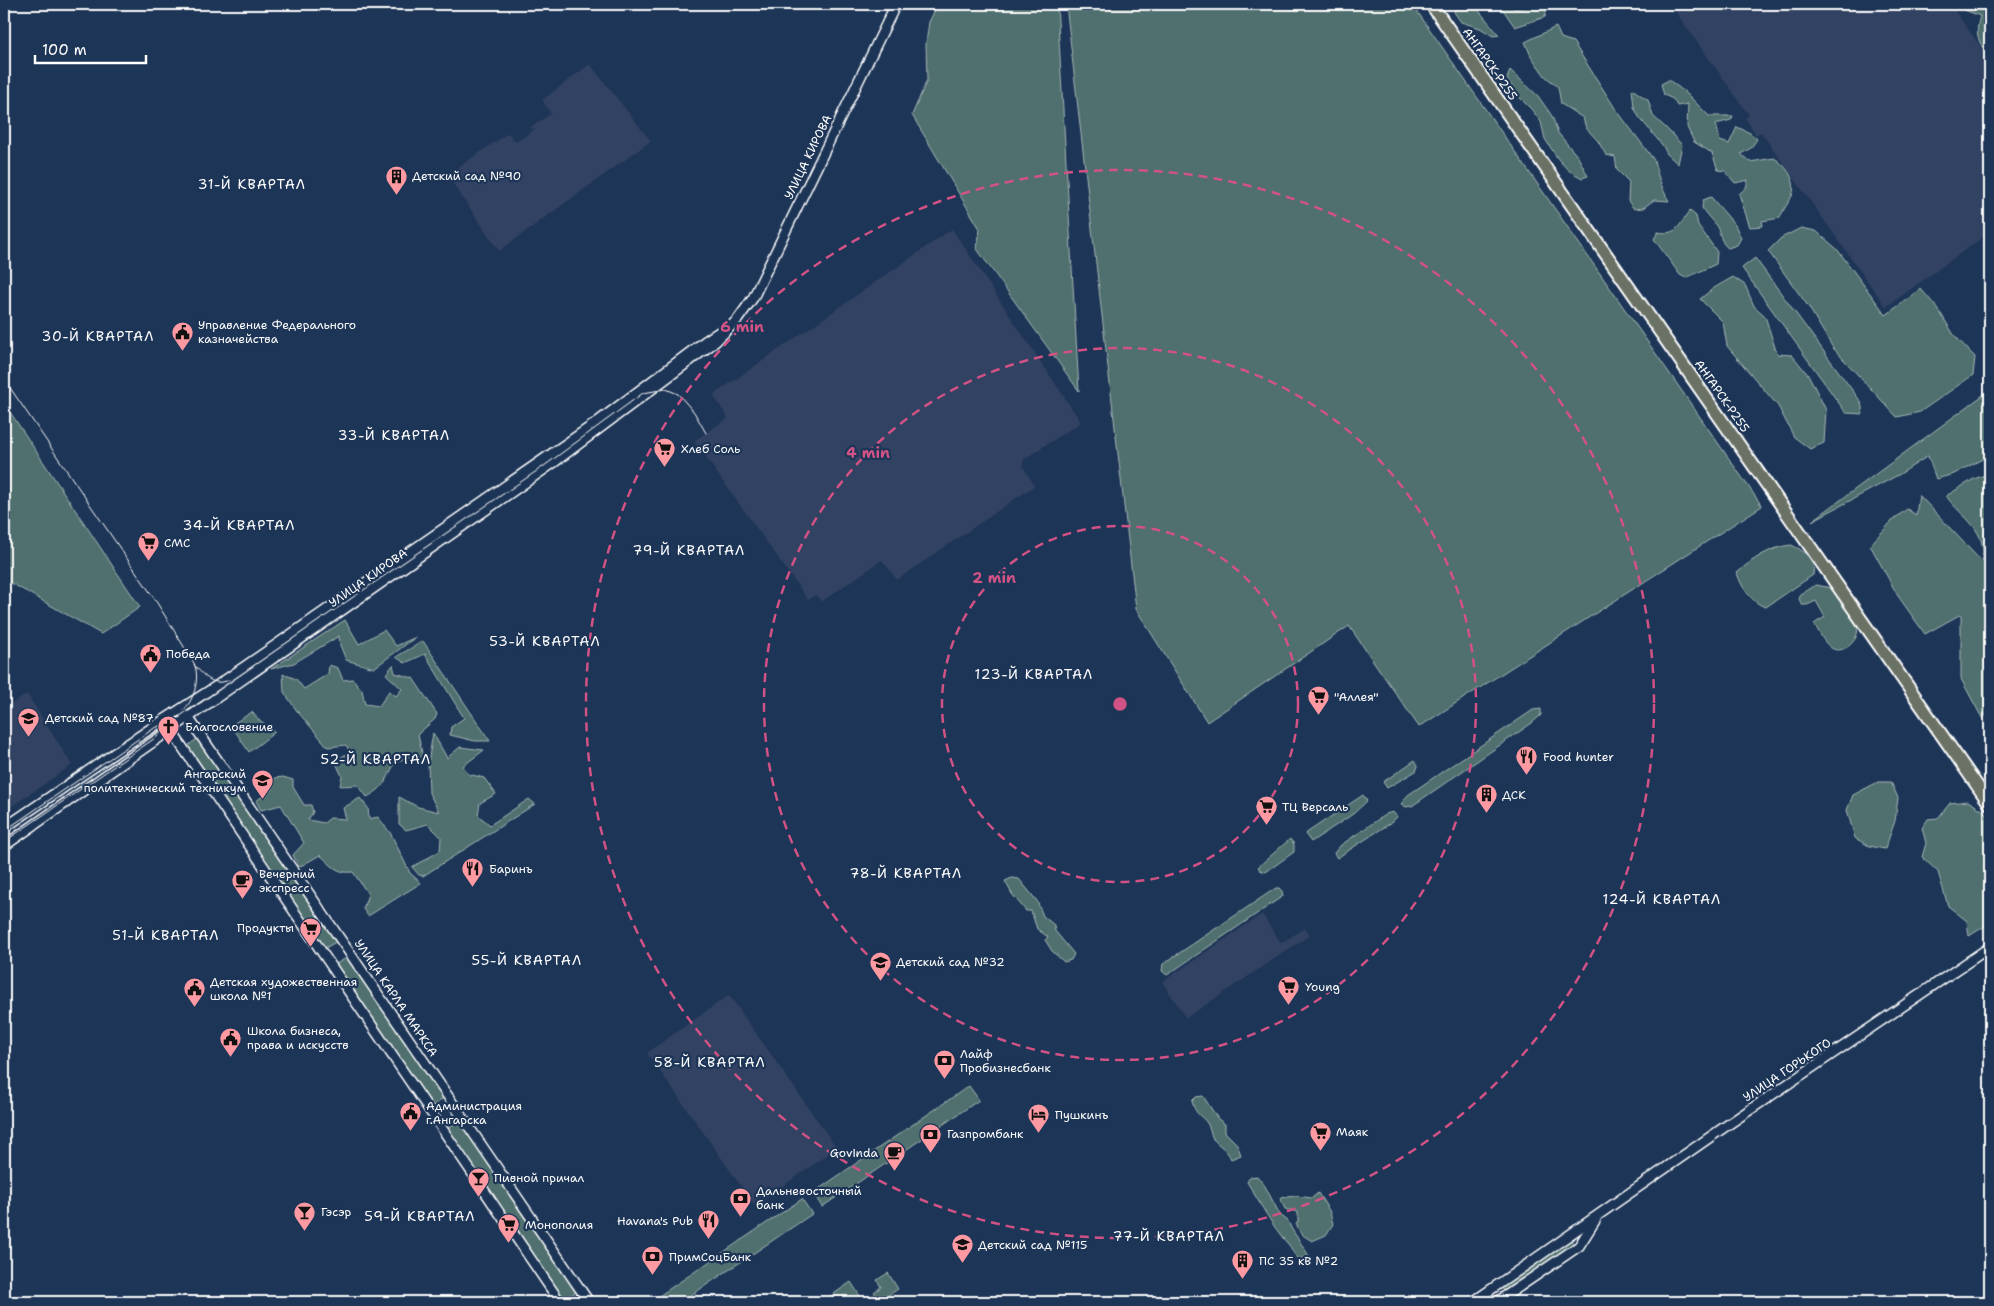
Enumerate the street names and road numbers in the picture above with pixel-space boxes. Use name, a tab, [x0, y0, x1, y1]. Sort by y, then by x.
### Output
street label: АНГАРСК-Р255	[1459, 25, 1521, 103]
street label: УЛИЦА КИРОВА	[781, 112, 836, 202]
street label: АНГАРСК-Р255	[1691, 357, 1753, 435]
street label: УЛИЦА КИРОВА	[326, 545, 411, 611]
street label: УЛИЦА КАРЛА МАРКСА	[351, 936, 441, 1060]
street label: УЛИЦА ГОРЬКОГО	[1740, 1035, 1834, 1105]

